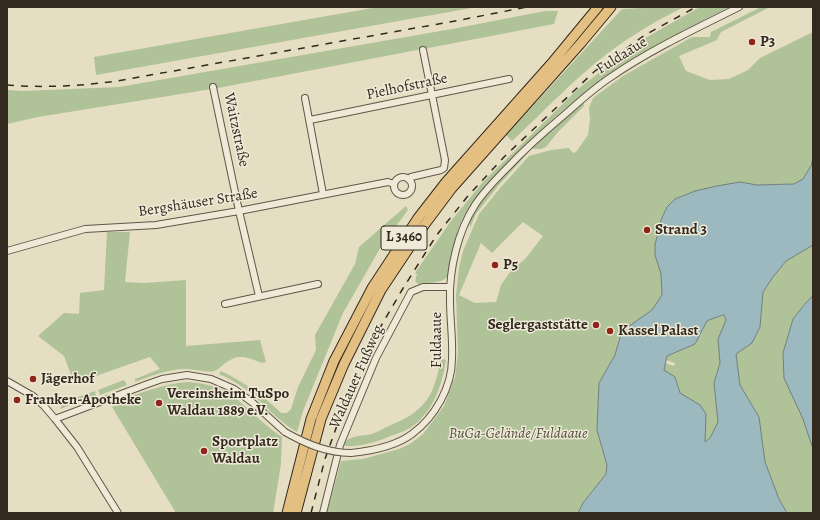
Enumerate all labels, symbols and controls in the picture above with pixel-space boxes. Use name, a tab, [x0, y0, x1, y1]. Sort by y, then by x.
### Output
street label: Fuldaaue	[593, 33, 651, 79]
place label: P3	[760, 33, 775, 51]
marker: P3	[747, 37, 757, 47]
street label: Pielhofstraße	[365, 70, 449, 104]
street label: Waitzstraße	[219, 91, 253, 169]
street label: Bergshäuser Straße	[137, 185, 259, 221]
place label: Strand 3	[655, 221, 707, 239]
marker: Strand 3	[642, 225, 652, 235]
road number: L 3460	[381, 226, 427, 250]
place label: P5	[503, 256, 518, 274]
marker: P5	[490, 260, 500, 270]
street label: Fuldaaue	[428, 312, 446, 368]
place label: Seglergaststätte	[488, 316, 588, 334]
marker: Seglergaststätte	[591, 320, 601, 330]
place label: Kassel Palast	[618, 322, 698, 340]
street label: Waldauer Fußweg	[326, 323, 388, 431]
marker: Kassel Palast	[605, 326, 615, 336]
place label: Jägerhof	[41, 370, 94, 388]
marker: Jägerhof	[28, 374, 38, 384]
place label: Vereinsheim TuSpo Waldau 1889 e.V.	[167, 385, 289, 420]
place label: Franken-Apotheke	[25, 391, 141, 409]
marker: Franken-Apotheke	[12, 395, 22, 405]
marker: Vereinsheim TuSpo Waldau 1889 e.V.	[154, 398, 164, 408]
park label: BuGa-Gelände/Fuldaaue	[449, 425, 587, 443]
place label: Sportplatz Waldau	[212, 433, 278, 468]
marker: Sportplatz Waldau	[199, 446, 209, 456]

